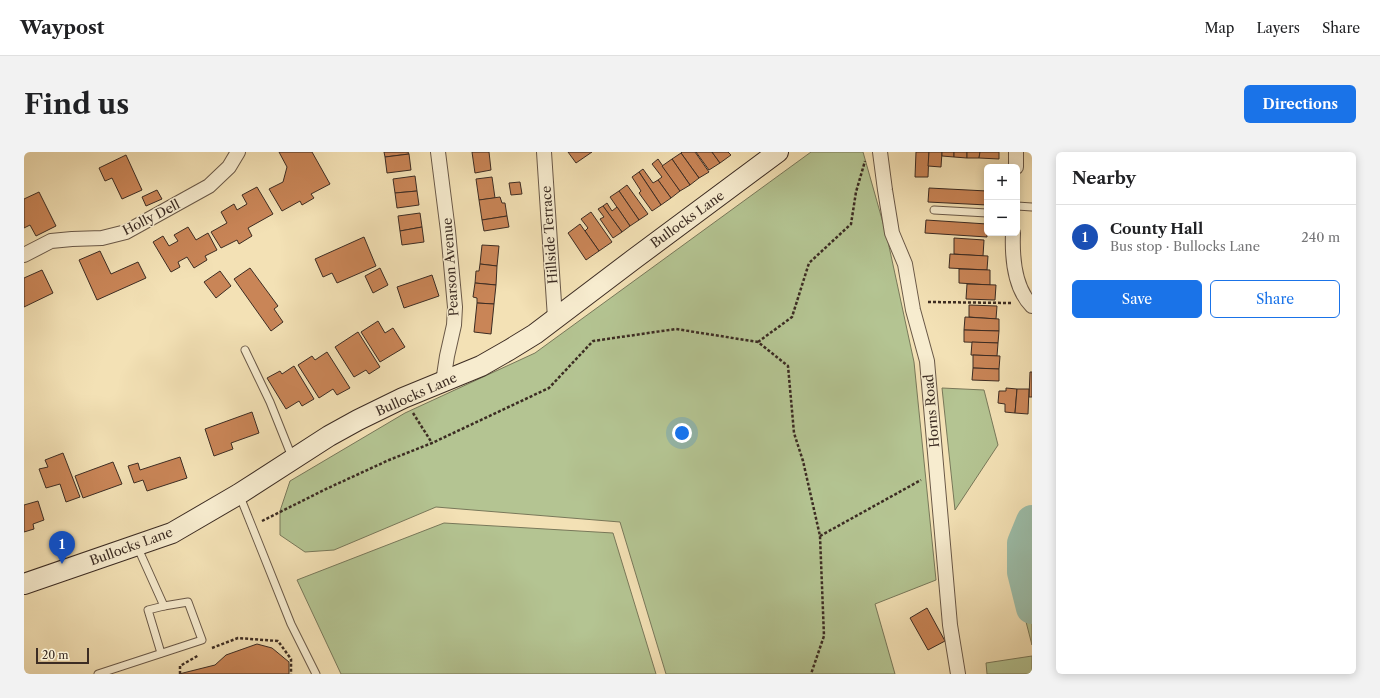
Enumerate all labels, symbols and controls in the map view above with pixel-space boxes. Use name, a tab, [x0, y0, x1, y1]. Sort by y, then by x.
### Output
text: Waypost	[20, 16, 104, 39]
text: Map	[1204, 19, 1234, 37]
text: Layers	[1256, 19, 1300, 37]
text: Share	[1322, 19, 1360, 37]
button: Directions	[1244, 85, 1356, 123]
text: Find us	[24, 87, 129, 121]
map controls	[984, 164, 1020, 236]
button: +	[984, 164, 1020, 200]
text: Nearby	[1072, 168, 1136, 188]
street label: Hillside Terrace	[538, 185, 560, 285]
street label: Bullocks Lane	[647, 187, 727, 251]
street label: Holly Dell	[120, 196, 182, 238]
button: −	[984, 200, 1020, 236]
street label: Pearson Avenue	[439, 217, 461, 317]
text: County Hall	[1110, 219, 1203, 238]
text: 1	[1082, 229, 1088, 245]
text: 240 m	[1301, 229, 1340, 245]
text: Bus stop · Bullocks Lane	[1110, 238, 1260, 254]
button: Save	[1072, 280, 1202, 318]
button: Share	[1210, 280, 1340, 318]
street label: Bullocks Lane	[373, 369, 459, 419]
street label: Horns Road	[920, 374, 942, 448]
your location	[672, 423, 692, 443]
street label: Bullocks Lane	[87, 524, 175, 568]
pin: 1	[49, 531, 75, 564]
scale bar	[36, 646, 89, 665]
text: 20 m	[42, 648, 68, 662]

